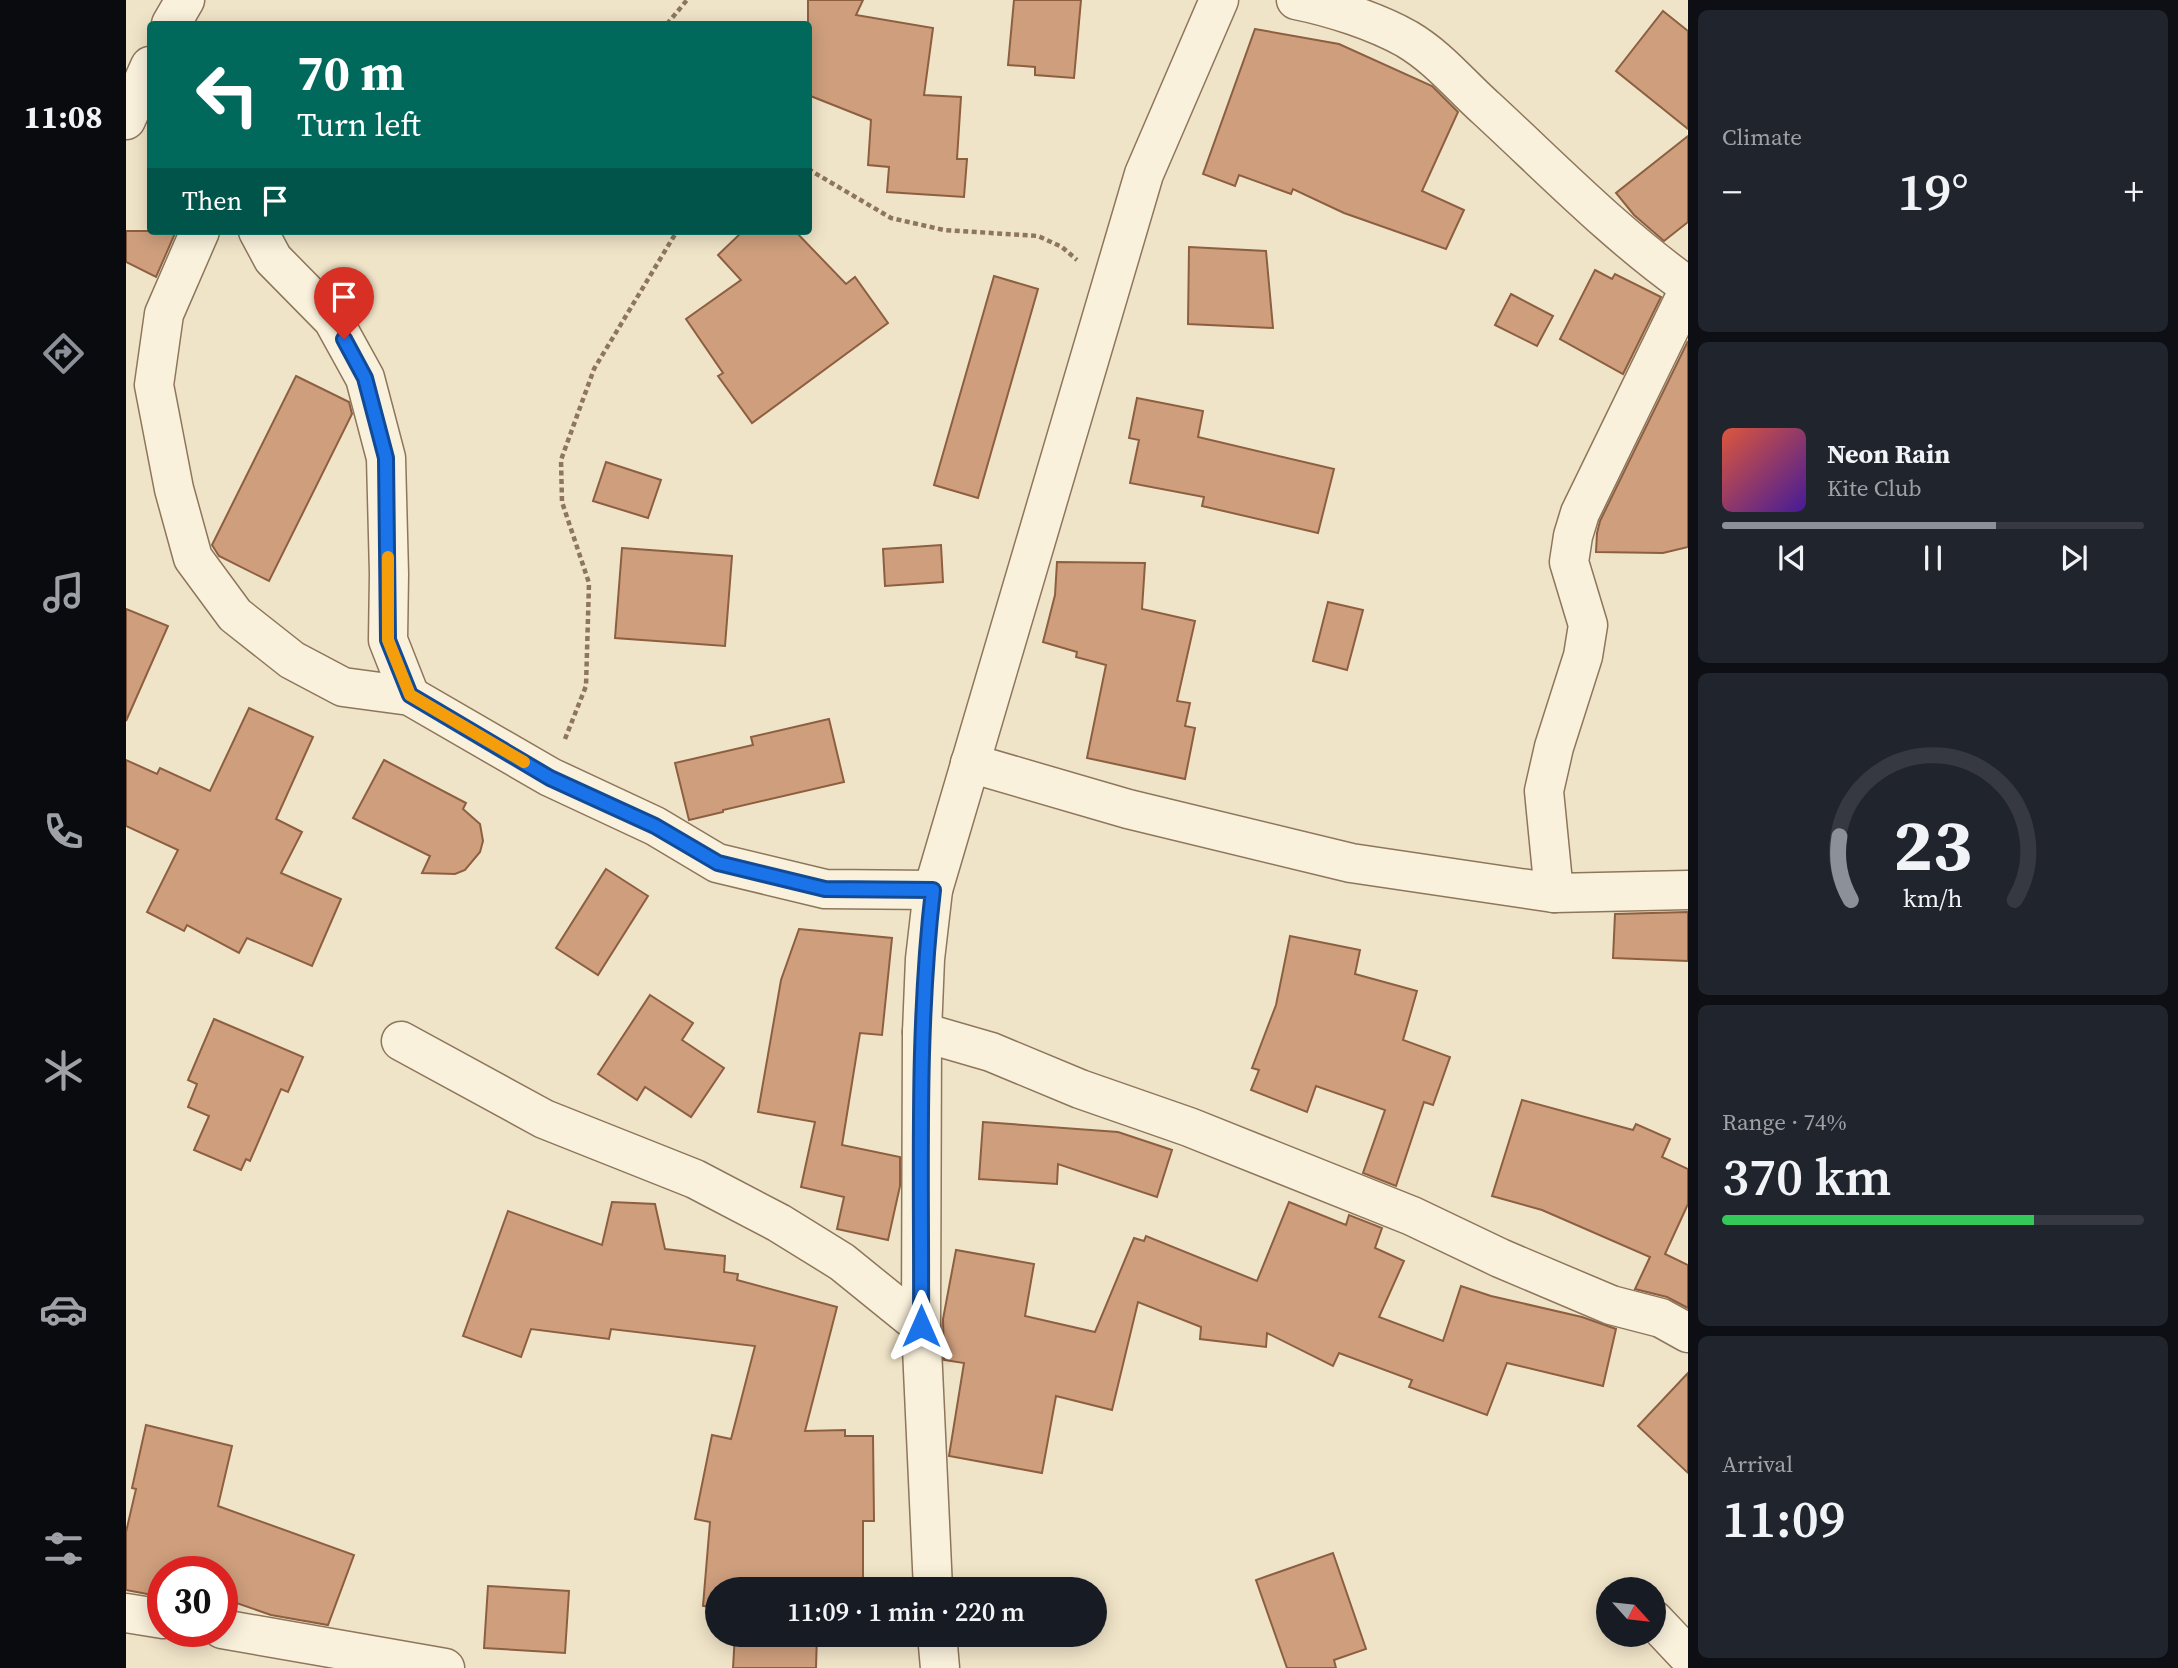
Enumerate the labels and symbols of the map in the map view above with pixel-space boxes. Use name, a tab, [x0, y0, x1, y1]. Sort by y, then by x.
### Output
pin	[314, 267, 374, 339]
position arrow	[884, 1289, 958, 1363]
speed limit sign: 30	[147, 1556, 238, 1647]
north arrow	[1596, 1577, 1666, 1647]

